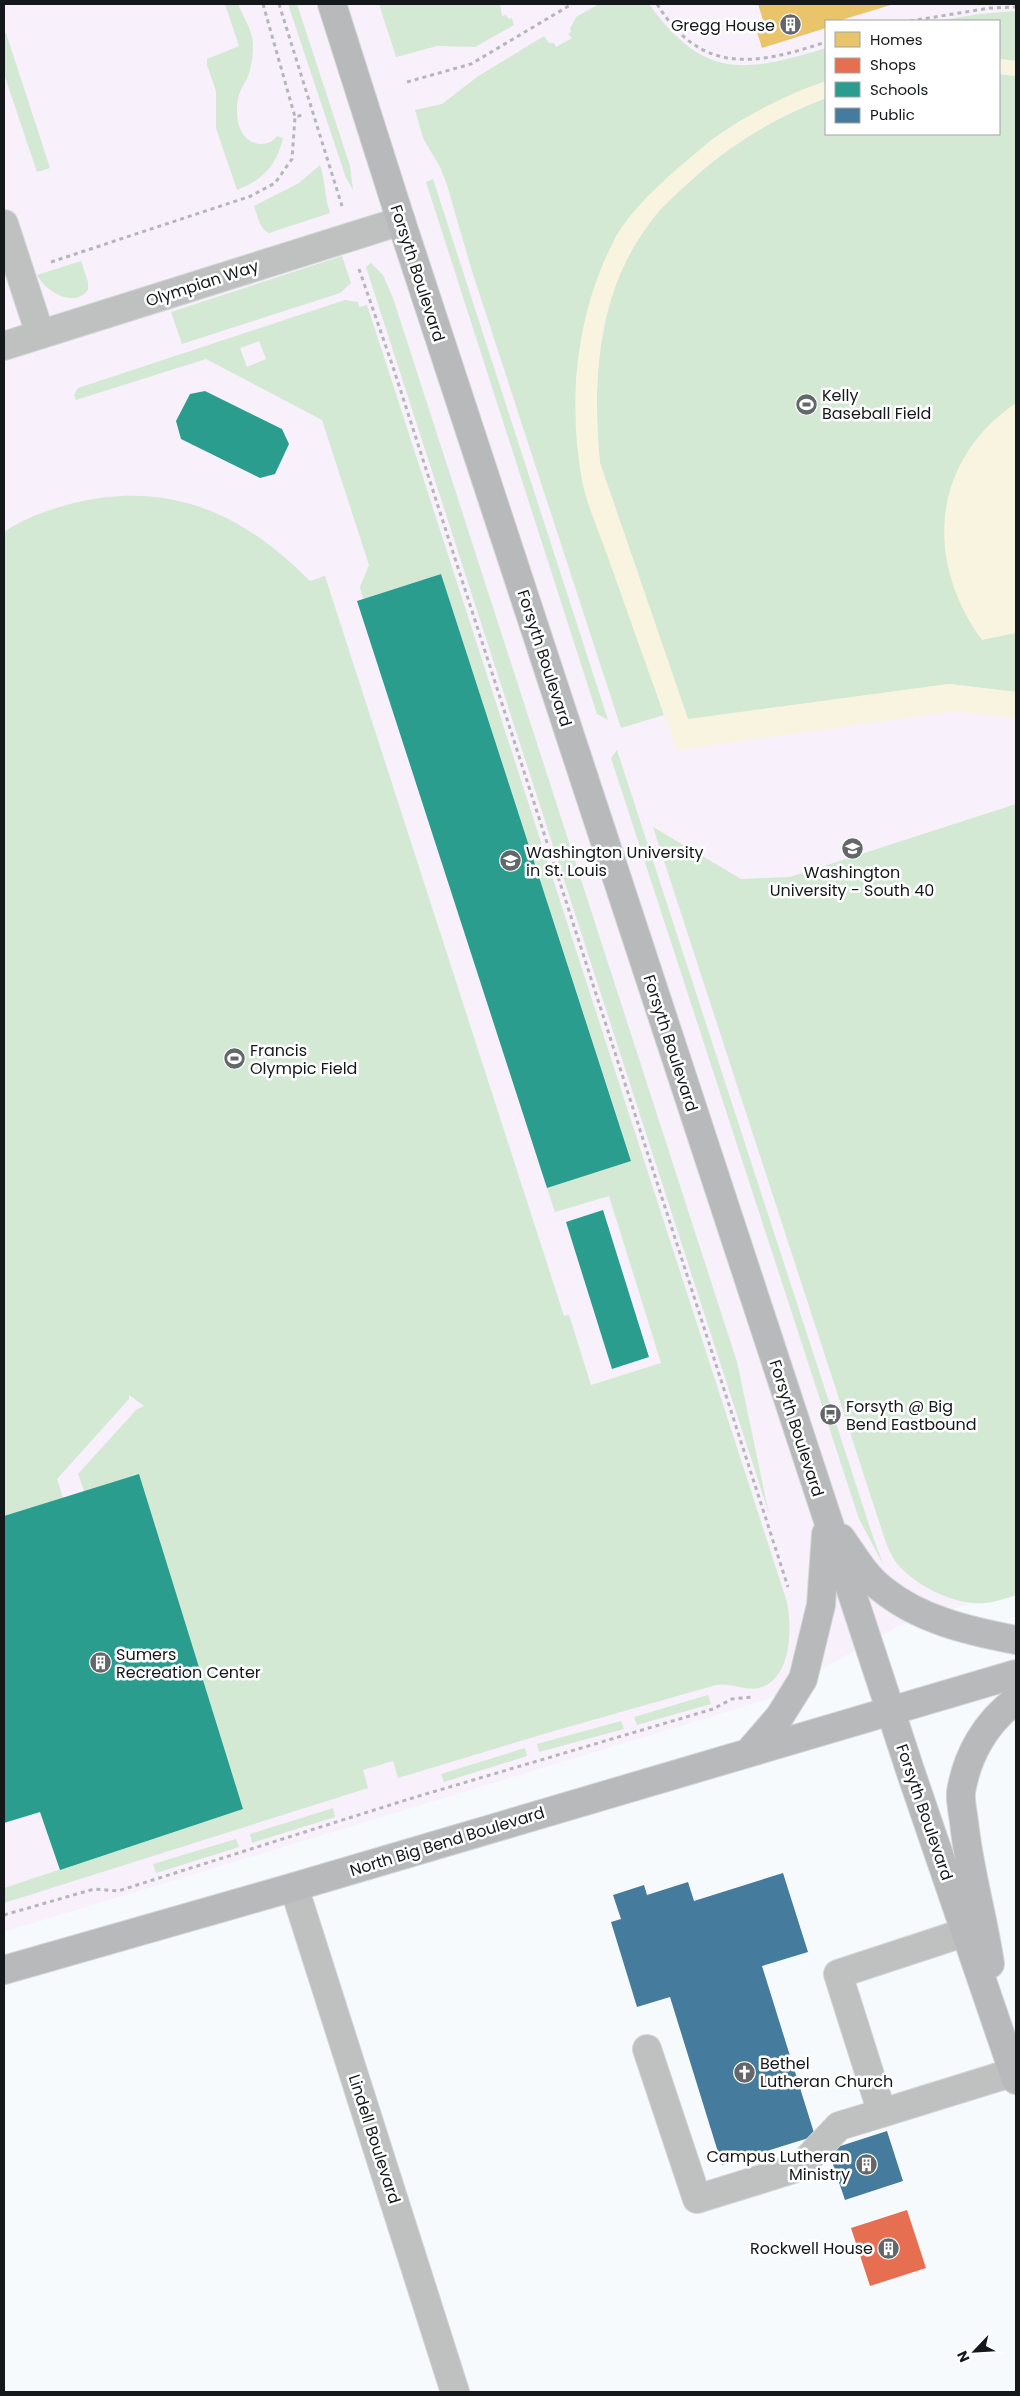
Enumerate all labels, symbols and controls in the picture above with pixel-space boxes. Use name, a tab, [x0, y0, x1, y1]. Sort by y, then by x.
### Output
building icon: Gregg House	[779, 13, 803, 37]
place label: Gregg House	[671, 14, 775, 37]
legend	[825, 20, 1000, 135]
text: Homes	[870, 29, 923, 50]
text: Shops	[870, 54, 916, 75]
text: Schools	[870, 79, 928, 100]
text: Public	[870, 104, 915, 125]
street label: Forsyth Boulevard	[385, 202, 451, 345]
street label: Olympian Way	[143, 254, 262, 313]
place label: Kelly Baseball Field	[822, 384, 931, 425]
sports icon: Kelly Baseball Field	[794, 392, 818, 416]
street label: Forsyth Boulevard	[512, 587, 578, 730]
school or university icon: Washington University - South 40	[840, 836, 864, 860]
place label: Washington University in St. Louis	[526, 841, 704, 882]
school or university icon: Washington University in St. Louis	[498, 849, 522, 873]
place label: Washington University - South 40	[770, 861, 934, 902]
street label: Forsyth Boulevard	[638, 972, 704, 1115]
place label: Francis Olympic Field	[250, 1039, 357, 1080]
sports icon: Francis Olympic Field	[222, 1047, 246, 1071]
street label: Forsyth Boulevard	[764, 1357, 830, 1500]
place label: Forsyth @ Big Bend Eastbound	[846, 1395, 977, 1436]
bus stop icon: Forsyth @ Big Bend Eastbound	[818, 1403, 842, 1427]
place label: Sumers Recreation Center	[116, 1643, 261, 1684]
building icon: Sumers Recreation Center	[88, 1651, 112, 1675]
street label: Forsyth Boulevard	[890, 1741, 959, 1883]
street label: North Big Bend Boulevard	[347, 1801, 547, 1882]
place label: Bethel Lutheran Church	[760, 2052, 893, 2093]
church icon: Bethel Lutheran Church	[732, 2060, 756, 2084]
street label: Lindell Boulevard	[343, 2072, 406, 2207]
place label: Campus Lutheran Ministry	[707, 2145, 850, 2186]
building icon: Campus Lutheran Ministry	[854, 2153, 878, 2177]
building icon: Rockwell House	[877, 2236, 901, 2260]
place label: Rockwell House	[750, 2237, 873, 2260]
north arrow	[950, 2326, 1000, 2376]
text: N	[952, 2347, 975, 2365]

